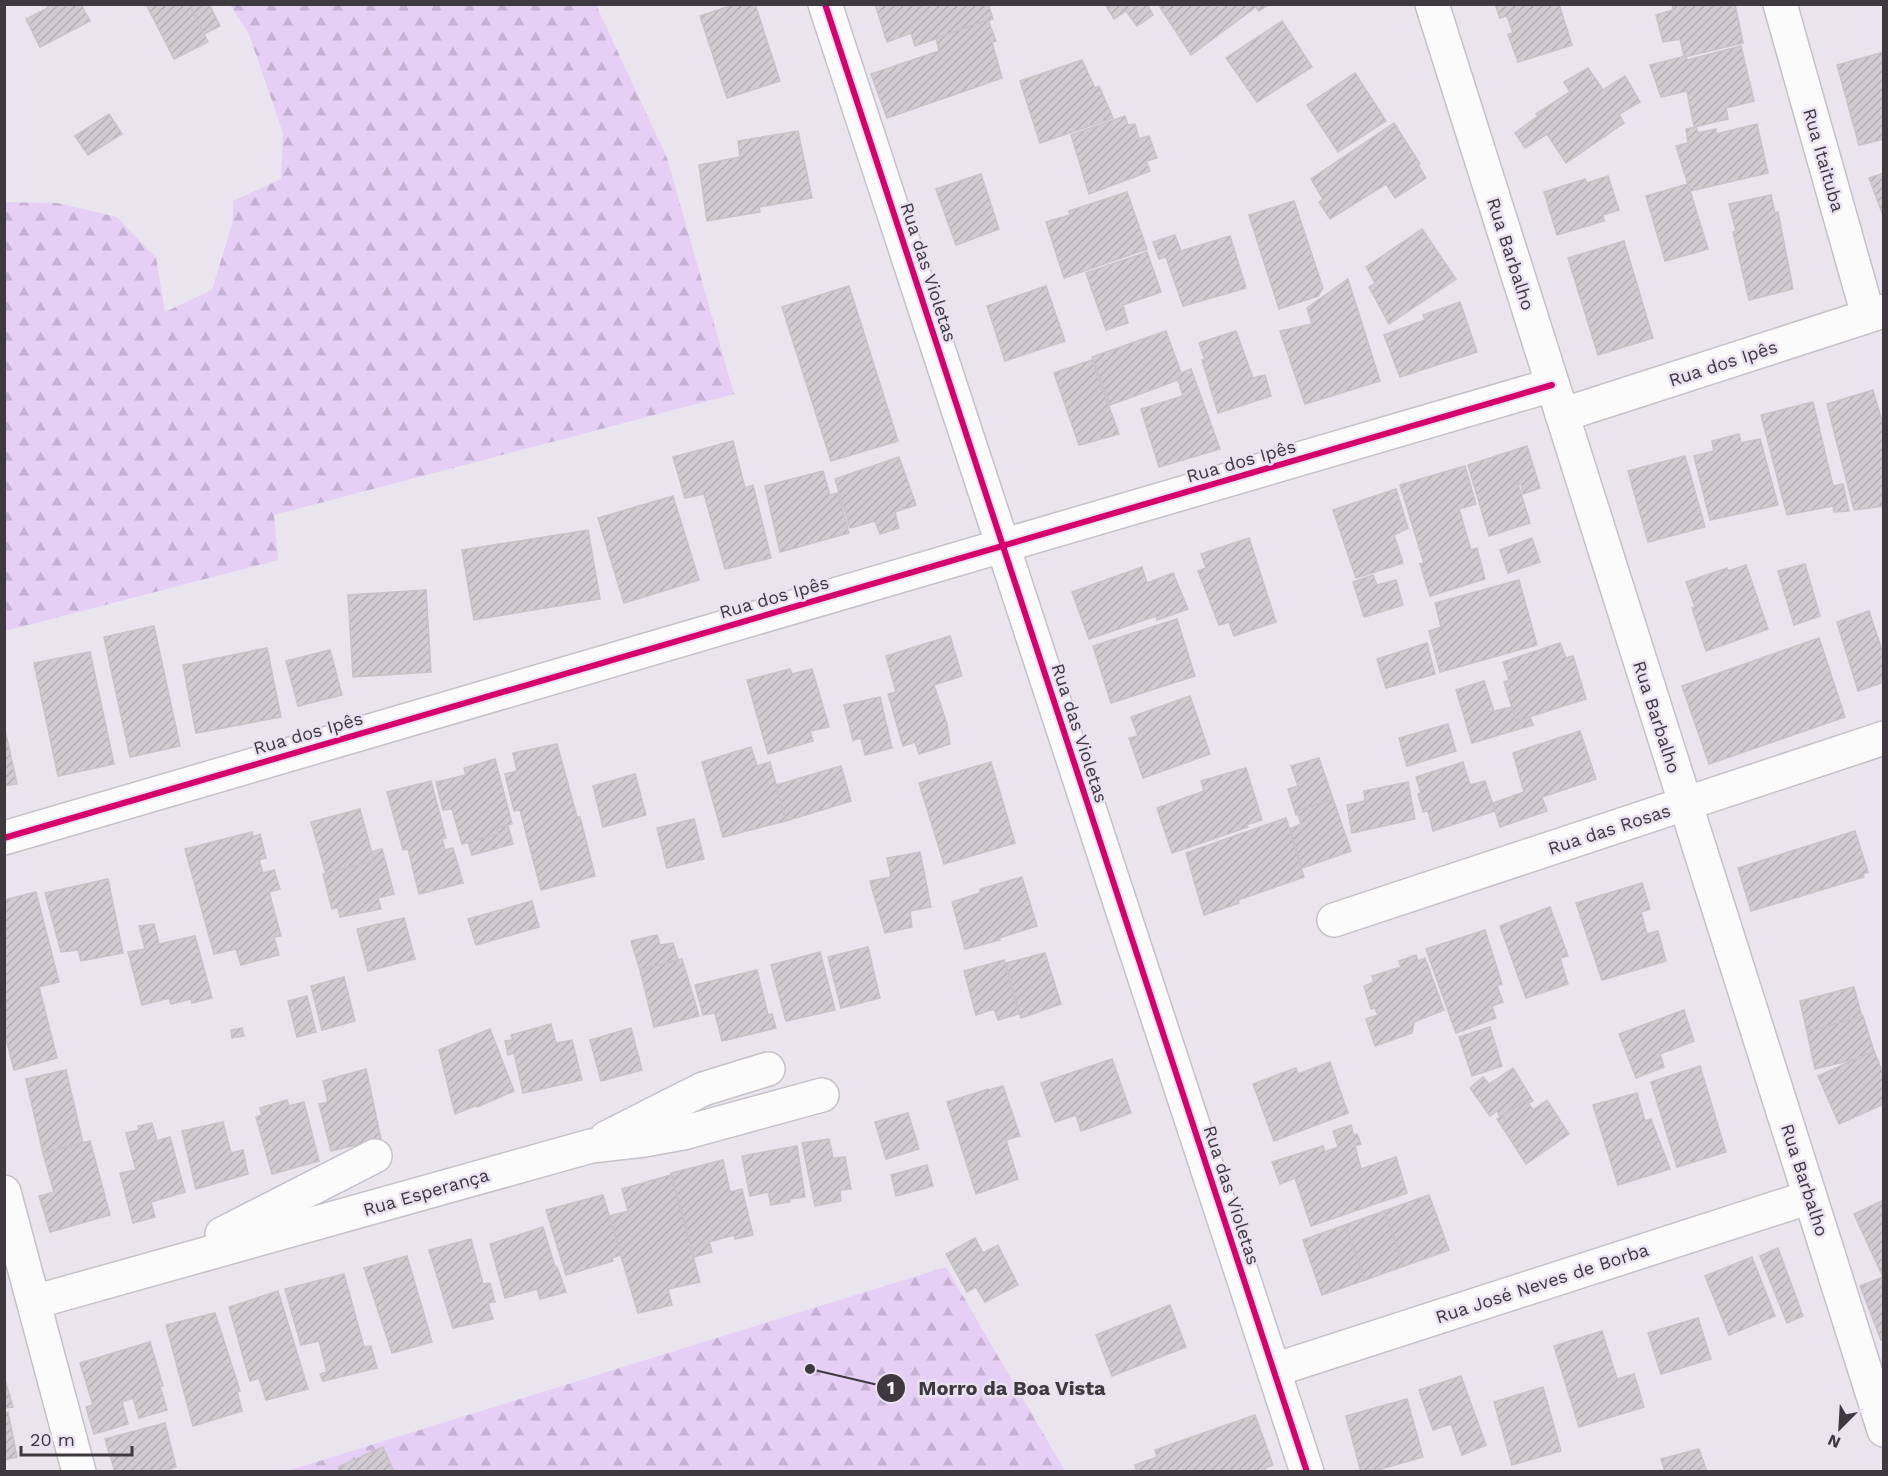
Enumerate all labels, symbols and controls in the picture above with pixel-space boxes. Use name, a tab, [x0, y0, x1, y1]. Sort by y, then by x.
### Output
street label: Rua Itaituba	[1799, 106, 1849, 214]
street label: Rua Barbalho	[1483, 195, 1539, 313]
street label: Rua das Violetas	[897, 200, 961, 344]
street label: Rua dos Ipês	[1666, 336, 1780, 390]
street label: Rua dos Ipês	[1184, 435, 1298, 487]
street label: Rua dos Ipês	[717, 571, 831, 623]
street label: Rua Barbalho	[1629, 658, 1685, 776]
street label: Rua das Violetas	[1048, 661, 1112, 805]
street label: Rua dos Ipês	[251, 707, 365, 759]
street label: Rua das Rosas	[1545, 799, 1673, 859]
street label: Rua Barbalho	[1777, 1121, 1833, 1239]
street label: Rua das Violetas	[1200, 1123, 1264, 1267]
street label: Rua Esperança	[361, 1164, 491, 1220]
street label: Rua José Neves de Borba	[1433, 1239, 1651, 1327]
callout: Morro da Boa Vista	[876, 1369, 1118, 1407]
text: Morro da Boa Vista	[918, 1376, 1106, 1400]
text: 1	[887, 1377, 895, 1398]
north arrow	[1810, 1398, 1870, 1458]
scale bar	[21, 1419, 132, 1457]
text: 20 m	[30, 1429, 75, 1450]
text: N	[1825, 1430, 1843, 1452]

